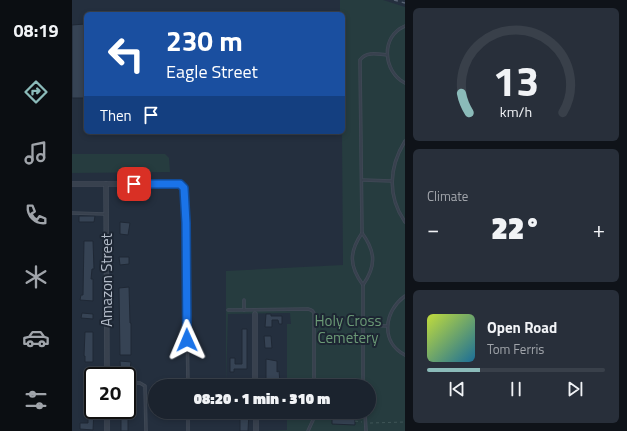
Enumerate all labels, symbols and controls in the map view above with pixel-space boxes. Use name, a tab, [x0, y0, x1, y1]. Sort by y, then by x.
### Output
text: 08:19	[14, 17, 58, 44]
text: 230 m	[166, 19, 243, 62]
icon: left	[100, 28, 152, 80]
text: 13	[493, 48, 539, 111]
text: Eagle Street	[166, 58, 258, 85]
icon: directions	[22, 78, 50, 106]
text: km/h	[500, 100, 532, 122]
text: Then	[100, 104, 132, 127]
icon: arrive	[140, 104, 162, 126]
icon: music	[22, 139, 50, 167]
pin	[117, 167, 151, 201]
icon: arrive	[123, 173, 145, 195]
text: Climate	[427, 186, 468, 206]
icon: phone	[22, 201, 50, 229]
text: 22°	[491, 205, 541, 251]
text: −	[427, 212, 439, 246]
text: +	[593, 212, 605, 246]
street label: Amazon Street	[95, 232, 118, 327]
icon: climate	[22, 263, 50, 291]
park label: Holy Cross Cemetery	[315, 309, 382, 349]
text: Open Road	[487, 316, 557, 339]
position arrow	[166, 319, 208, 361]
icon: car	[22, 324, 50, 352]
text: Tom Ferris	[487, 339, 544, 359]
speed limit sign: 20	[84, 367, 136, 419]
icon: previous	[446, 378, 468, 400]
icon: pause	[505, 378, 527, 400]
icon: next	[564, 378, 586, 400]
icon: filters	[22, 386, 50, 414]
text: 08:20 · 1 min · 310 m	[194, 387, 330, 410]

